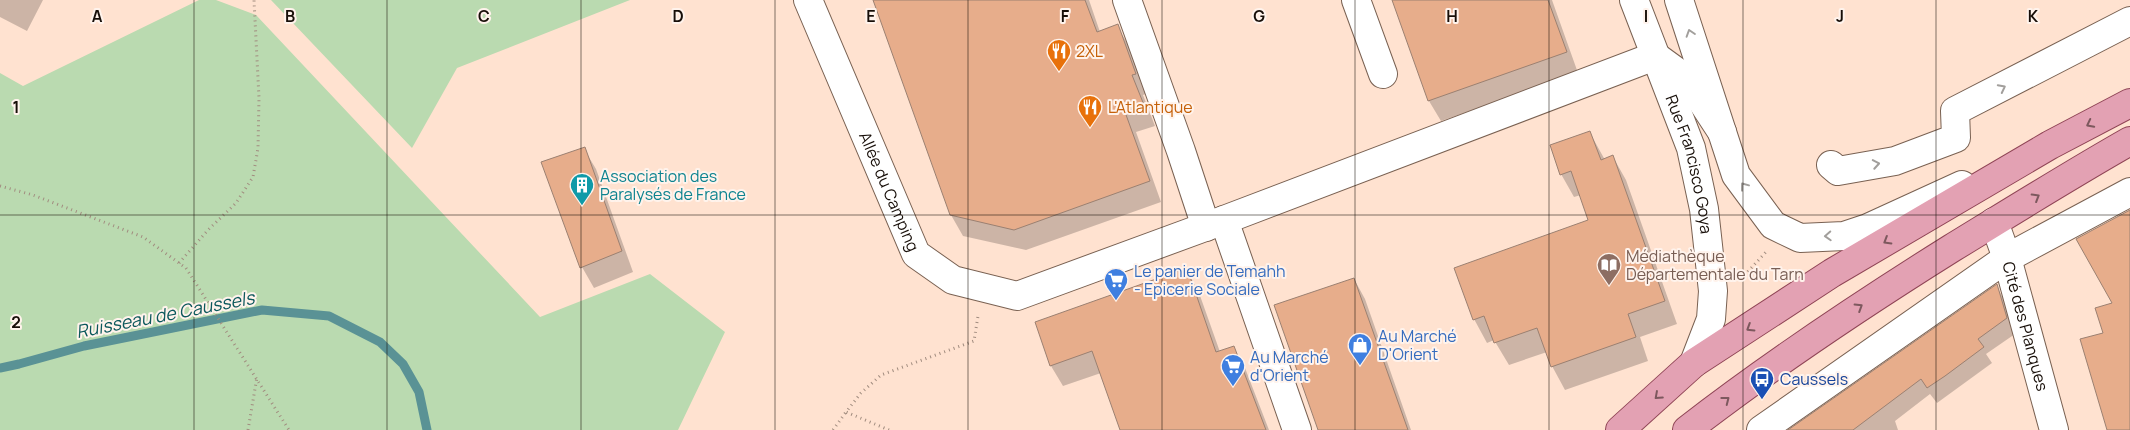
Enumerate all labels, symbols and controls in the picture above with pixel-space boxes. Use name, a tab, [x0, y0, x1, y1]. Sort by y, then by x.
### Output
text: A	[92, 5, 103, 27]
text: B	[285, 5, 295, 27]
text: C	[478, 5, 490, 27]
text: D	[672, 5, 684, 27]
text: E	[866, 5, 876, 27]
text: F	[1061, 5, 1070, 27]
text: G	[1253, 5, 1265, 27]
text: H	[1446, 5, 1458, 27]
text: I	[1644, 5, 1648, 27]
text: J	[1836, 5, 1844, 27]
text: K	[2028, 5, 2039, 27]
one-way arrow	[1686, 29, 1696, 38]
restaurant icon: 2XL	[1046, 38, 1072, 72]
place label: 2XL	[1076, 40, 1103, 62]
one-way arrow	[1996, 84, 2005, 94]
street label: Rue Francisco Goya	[1660, 91, 1718, 235]
restaurant icon: L'Atlantique	[1077, 94, 1103, 128]
text: 1	[12, 96, 20, 118]
place label: L'Atlantique	[1108, 96, 1193, 118]
one-way arrow	[2086, 118, 2095, 128]
street label: Allée du Camping	[854, 128, 925, 255]
one-way arrow	[1872, 160, 1881, 170]
place label: Association des Paralysés de France	[600, 165, 746, 205]
building icon: Association des Paralysés de France	[569, 172, 595, 206]
one-way arrow	[1741, 182, 1750, 192]
one-way arrow	[2030, 194, 2039, 203]
one-way arrow	[1824, 231, 1832, 242]
one-way arrow	[1884, 234, 1893, 244]
place label: Médiathèque Départementale du Tarn	[1626, 245, 1804, 285]
library icon: Médiathèque Départementale du Tarn	[1596, 252, 1622, 286]
street label: Cité des Planques	[1997, 259, 2054, 393]
place label: Le panier de Temahh - Epicerie Sociale	[1134, 260, 1286, 300]
supermarket icon: Le panier de Temahh - Epicerie Sociale	[1103, 267, 1129, 301]
water label: Ruisseau de Caussels	[74, 285, 258, 343]
one-way arrow	[1853, 304, 1863, 313]
text: 2	[11, 311, 21, 333]
one-way arrow	[1746, 321, 1755, 331]
place label: Au Marché D'Orient	[1378, 325, 1457, 365]
shop icon: Au Marché D'Orient	[1347, 332, 1373, 366]
place label: Au Marché d'Orient	[1250, 346, 1329, 386]
supermarket icon: Au Marché d'Orient	[1220, 353, 1246, 387]
bus stop icon: Caussels	[1749, 366, 1775, 400]
place label: Caussels	[1780, 368, 1848, 390]
one-way arrow	[1654, 390, 1663, 399]
one-way arrow	[1720, 397, 1729, 405]

